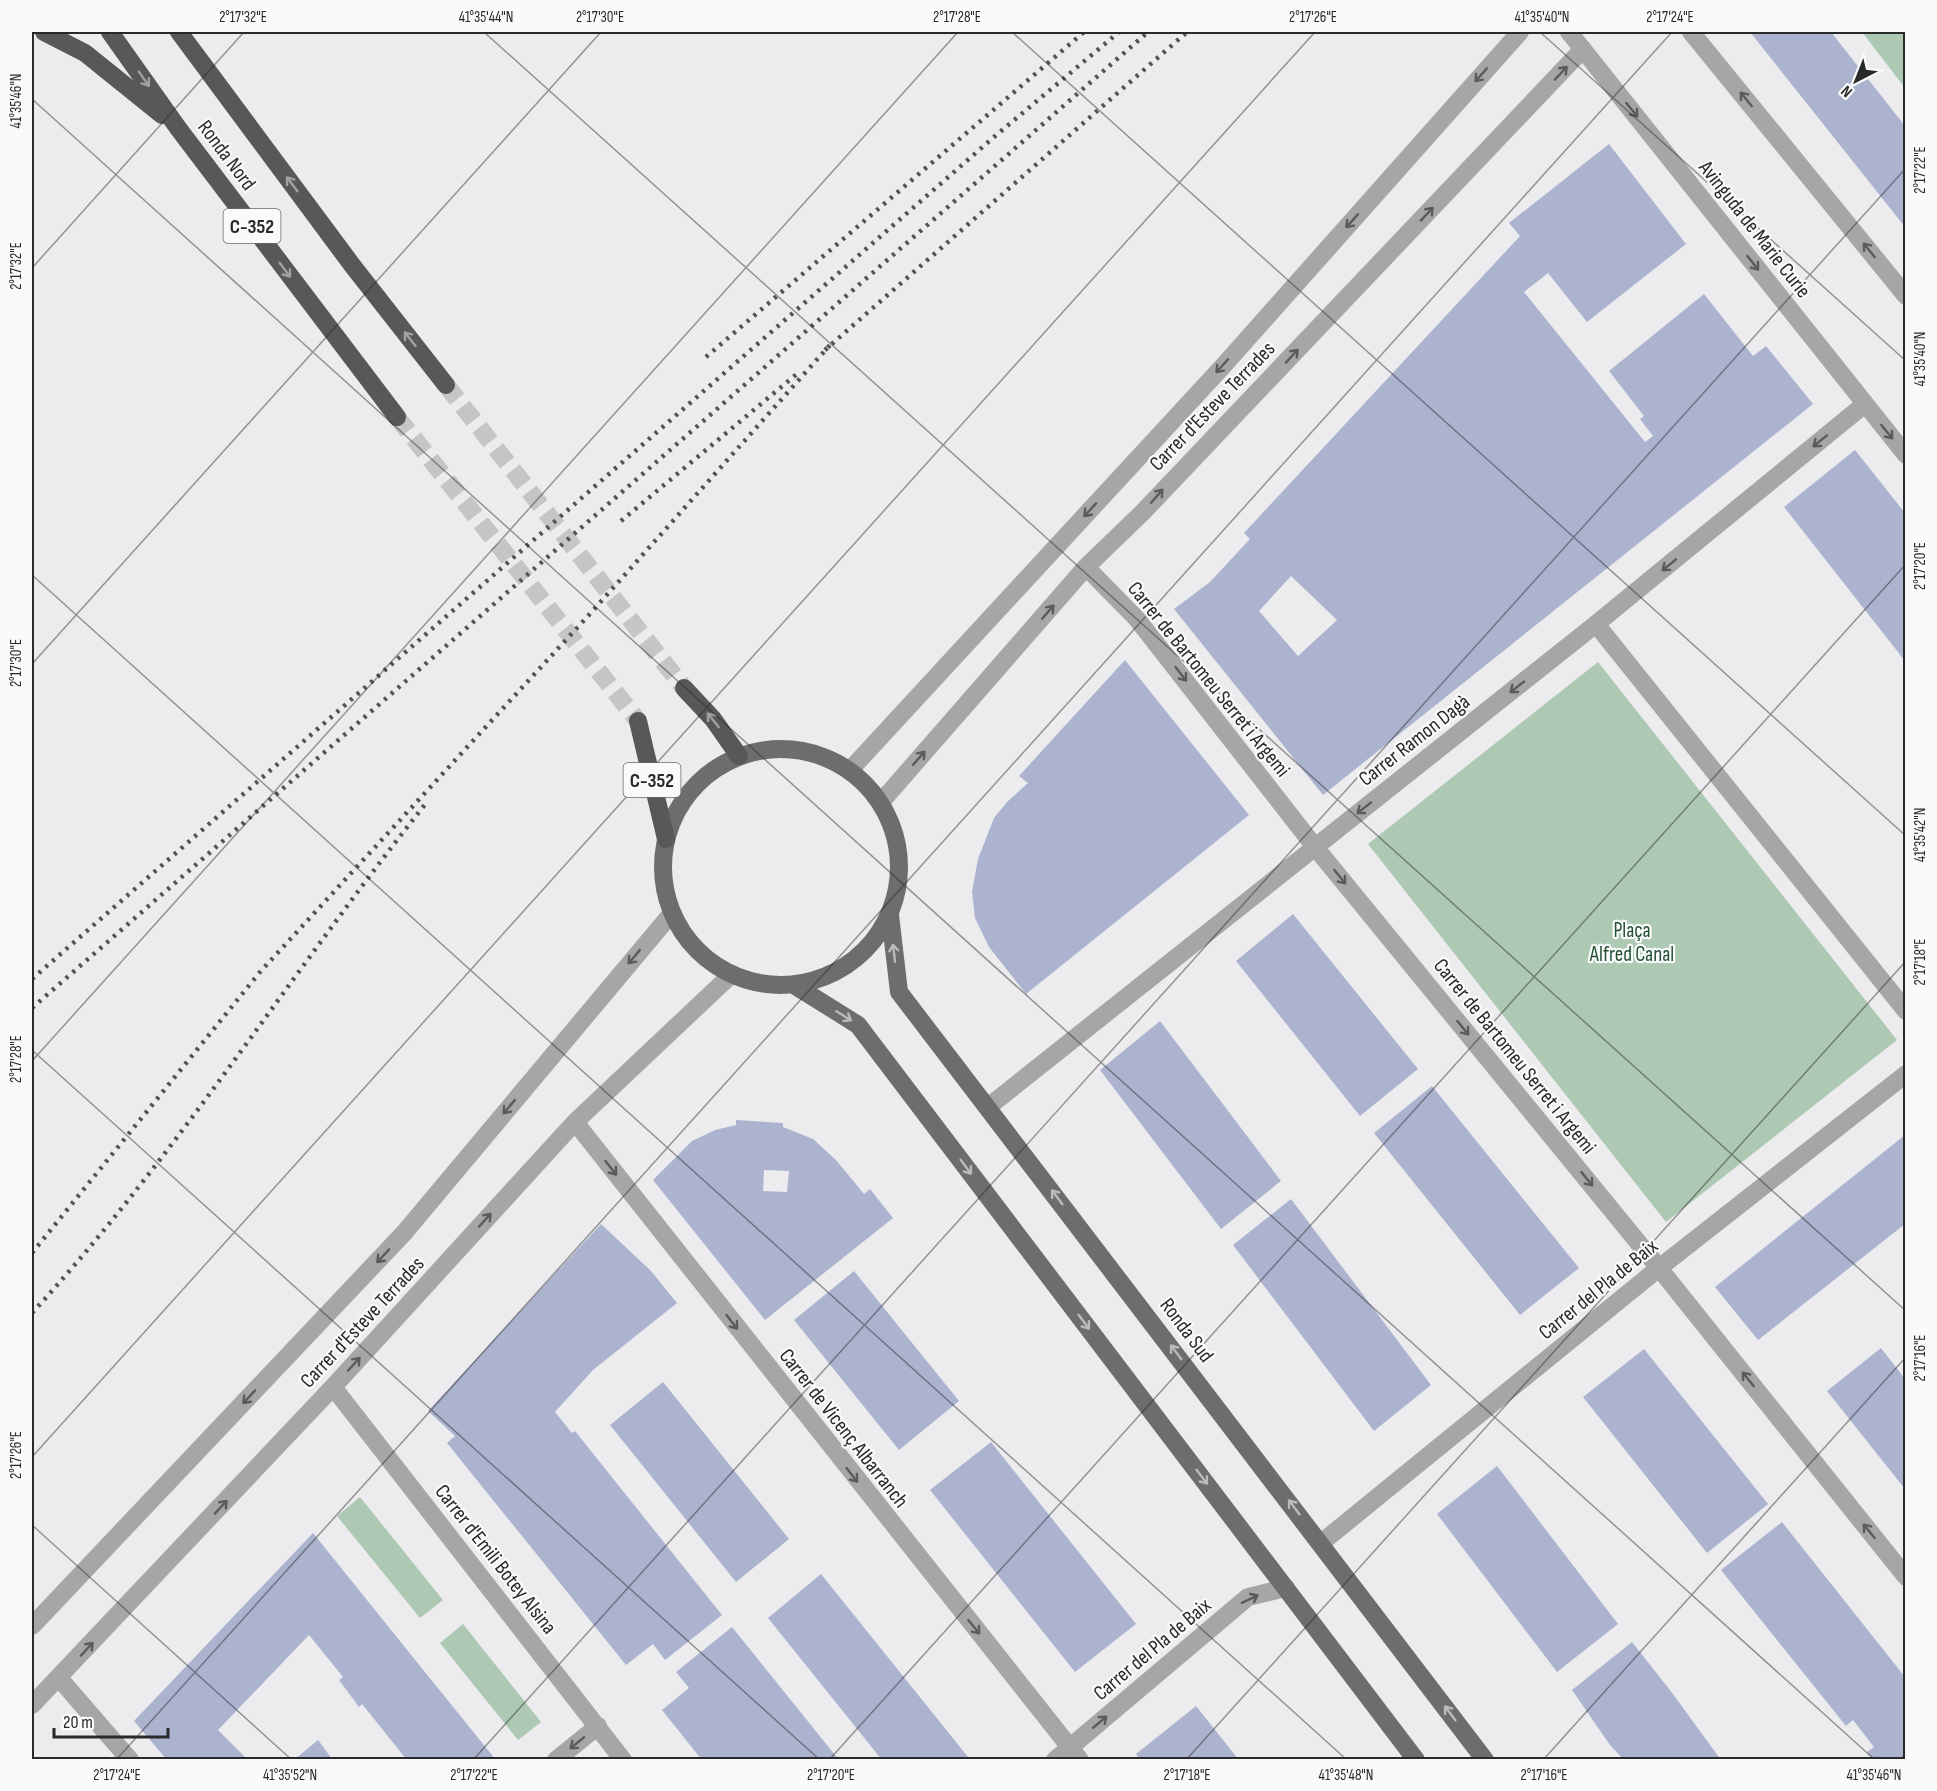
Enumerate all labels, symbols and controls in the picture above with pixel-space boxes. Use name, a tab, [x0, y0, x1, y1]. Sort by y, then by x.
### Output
text: 2°17'32"E	[219, 8, 267, 27]
text: 41°35'44"N	[459, 8, 513, 27]
text: 2°17'30"E	[576, 8, 624, 27]
text: 2°17'28"E	[933, 8, 981, 27]
text: 2°17'26"E	[1289, 8, 1337, 27]
text: 41°35'40"N	[1514, 8, 1570, 27]
text: 2°17'24"E	[1646, 8, 1694, 27]
north arrow	[1826, 51, 1886, 111]
one-way arrow	[1554, 65, 1568, 80]
one-way arrow	[1475, 67, 1488, 83]
one-way arrow	[138, 71, 150, 87]
text: 41°35'46"N	[7, 74, 26, 128]
text: N	[1837, 81, 1856, 101]
one-way arrow	[1739, 92, 1753, 107]
one-way arrow	[1626, 102, 1639, 118]
street label: Ronda Nord	[192, 115, 261, 195]
text: 2°17'22"E	[1911, 146, 1930, 194]
street label: Avinguda de Marie Curie	[1693, 155, 1816, 303]
one-way arrow	[286, 177, 298, 193]
one-way arrow	[1419, 207, 1434, 222]
road number: C-352	[224, 209, 280, 243]
one-way arrow	[1345, 213, 1359, 228]
text: 2°17'32"E	[7, 242, 26, 290]
one-way arrow	[1862, 243, 1875, 259]
one-way arrow	[1747, 255, 1760, 271]
one-way arrow	[279, 261, 292, 277]
one-way arrow	[404, 331, 417, 347]
text: 41°35'40"N	[1911, 331, 1930, 387]
street label: Carrer d'Esteve Terrades	[1144, 336, 1280, 476]
one-way arrow	[1285, 348, 1300, 363]
one-way arrow	[1215, 359, 1229, 374]
one-way arrow	[1881, 424, 1894, 440]
one-way arrow	[1812, 435, 1828, 448]
one-way arrow	[1150, 488, 1163, 504]
one-way arrow	[1083, 502, 1097, 517]
text: 2°17'20"E	[1911, 542, 1930, 590]
one-way arrow	[1662, 558, 1677, 572]
street label: Carrer de Bartomeu Serret i Argemi	[1122, 577, 1295, 782]
one-way arrow	[1041, 604, 1055, 619]
text: 2°17'30"E	[7, 639, 26, 687]
one-way arrow	[1174, 666, 1187, 682]
one-way arrow	[1509, 681, 1525, 694]
street label: Carrer Ramon Dagà	[1354, 689, 1475, 791]
one-way arrow	[707, 713, 720, 729]
one-way arrow	[912, 751, 926, 766]
road number: C-352	[624, 763, 680, 797]
one-way arrow	[1356, 802, 1372, 815]
text: 41°35'42"N	[1911, 808, 1930, 862]
one-way arrow	[1333, 869, 1347, 884]
park label: Plaça Alfred Canal	[1589, 918, 1674, 967]
text: 2°17'18"E	[1911, 939, 1930, 985]
one-way arrow	[888, 944, 899, 964]
one-way arrow	[628, 949, 641, 965]
street label: Carrer de Bartomeu Serret i Argemi	[1428, 954, 1601, 1159]
one-way arrow	[835, 1011, 852, 1023]
one-way arrow	[1457, 1020, 1470, 1036]
text: 2°17'28"E	[7, 1035, 26, 1083]
one-way arrow	[502, 1099, 516, 1114]
one-way arrow	[960, 1158, 973, 1174]
one-way arrow	[605, 1160, 618, 1176]
one-way arrow	[1580, 1171, 1593, 1187]
one-way arrow	[1051, 1190, 1064, 1206]
one-way arrow	[478, 1213, 493, 1228]
street label: Carrer del Pla de Baix	[1534, 1234, 1663, 1345]
one-way arrow	[376, 1248, 390, 1263]
street label: Carrer d'Esteve Terrades	[295, 1252, 430, 1393]
street label: Ronda Sud	[1154, 1293, 1219, 1367]
one-way arrow	[725, 1313, 738, 1329]
one-way arrow	[1077, 1314, 1090, 1330]
text: 2°17'16"E	[1911, 1334, 1930, 1382]
street label: Carrer de Vicenç Albarranch	[774, 1344, 913, 1513]
one-way arrow	[1169, 1345, 1182, 1361]
one-way arrow	[347, 1357, 361, 1372]
one-way arrow	[1741, 1371, 1754, 1387]
one-way arrow	[241, 1390, 256, 1405]
text: 2°17'26"E	[7, 1431, 26, 1479]
one-way arrow	[846, 1467, 859, 1483]
one-way arrow	[1196, 1469, 1208, 1485]
street label: Carrer d'Emili Botey Alsina	[429, 1480, 562, 1639]
one-way arrow	[213, 1499, 228, 1514]
one-way arrow	[1288, 1500, 1300, 1516]
one-way arrow	[1863, 1524, 1876, 1540]
one-way arrow	[1241, 1592, 1259, 1604]
street label: Carrer del Pla de Baix	[1088, 1593, 1216, 1706]
one-way arrow	[967, 1619, 980, 1635]
one-way arrow	[80, 1641, 94, 1656]
scale bar	[54, 1701, 168, 1739]
one-way arrow	[1443, 1705, 1456, 1721]
text: 20 m	[63, 1712, 93, 1733]
one-way arrow	[1092, 1715, 1107, 1729]
one-way arrow	[570, 1736, 585, 1750]
text: 2°17'24"E	[93, 1766, 141, 1785]
text: 41°35'52"N	[263, 1766, 317, 1785]
text: 2°17'22"E	[450, 1766, 498, 1785]
text: 2°17'20"E	[807, 1766, 855, 1785]
text: 2°17'18"E	[1164, 1766, 1210, 1785]
text: 41°35'48"N	[1319, 1766, 1373, 1785]
text: 2°17'16"E	[1520, 1766, 1568, 1785]
text: 41°35'46"N	[1847, 1766, 1901, 1785]

